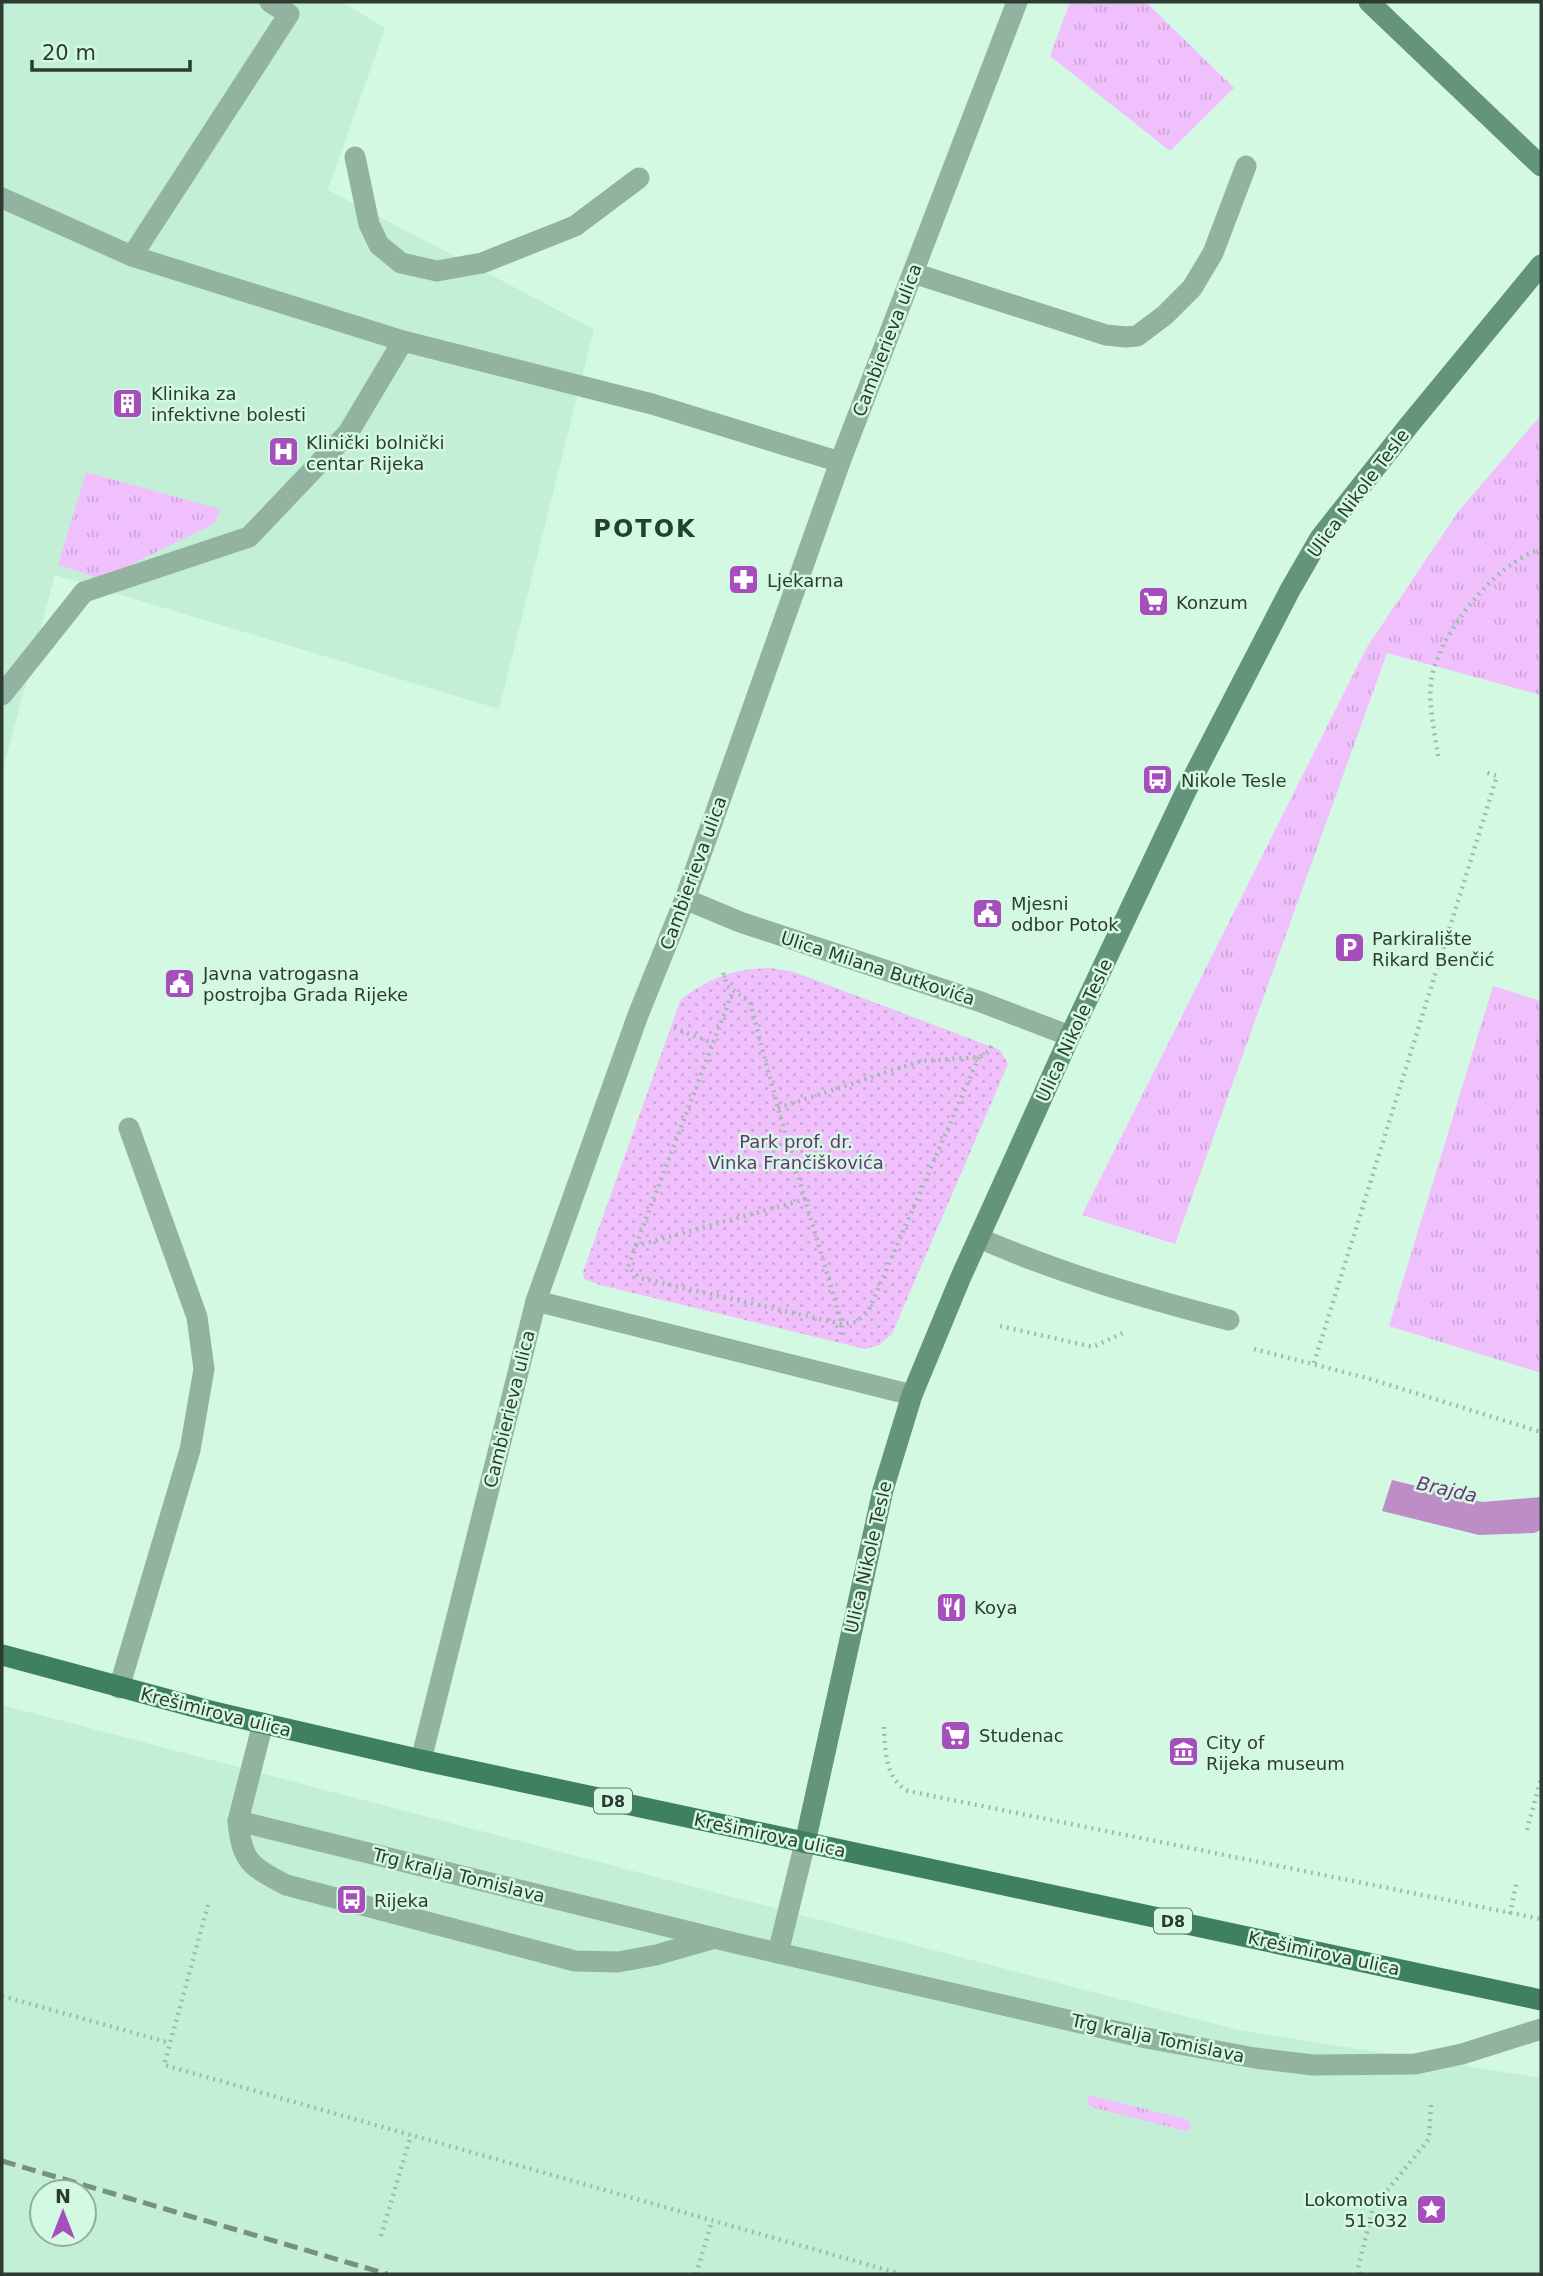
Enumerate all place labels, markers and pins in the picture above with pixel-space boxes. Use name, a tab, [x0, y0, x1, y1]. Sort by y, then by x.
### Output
place label: Klinika za infektivne bolesti	[151, 383, 306, 425]
building icon: Klinika za infektivne bolesti	[111, 386, 145, 420]
place label: Klinički bolnički centar Rijeka	[306, 432, 444, 474]
hospital icon: Klinički bolnički centar Rijeka	[266, 435, 300, 469]
pharmacy icon: Ljekarna	[727, 563, 761, 597]
place label: Ljekarna	[767, 570, 844, 591]
supermarket icon: Konzum	[1136, 585, 1170, 619]
place label: Konzum	[1176, 592, 1248, 613]
bus stop icon: Nikole Tesle	[1141, 763, 1175, 797]
place label: Nikole Tesle	[1181, 770, 1287, 791]
place label: Mjesni odbor Potok	[1011, 893, 1119, 935]
public building icon: Mjesni odbor Potok	[971, 896, 1005, 930]
place label: Parkiralište Rikard Benčić	[1372, 928, 1495, 970]
parking icon: Parkiralište Rikard Benčić	[1332, 931, 1366, 965]
place label: Javna vatrogasna postrojba Grada Rijeke	[202, 963, 408, 1005]
public building icon: Javna vatrogasna postrojba Grada Rijeke	[163, 966, 197, 1000]
restaurant icon: Koya	[934, 1590, 968, 1624]
place label: Koya	[974, 1597, 1018, 1618]
supermarket icon: Studenac	[939, 1718, 973, 1752]
place label: Studenac	[979, 1725, 1064, 1746]
place label: City of Rijeka museum	[1206, 1732, 1345, 1774]
museum icon: City of Rijeka museum	[1166, 1735, 1200, 1769]
bus stop icon: Rijeka	[334, 1883, 368, 1917]
place label: Rijeka	[374, 1890, 429, 1911]
place label: Lokomotiva 51-032	[1304, 2189, 1408, 2231]
place icon: Lokomotiva 51-032	[1414, 2192, 1448, 2226]

